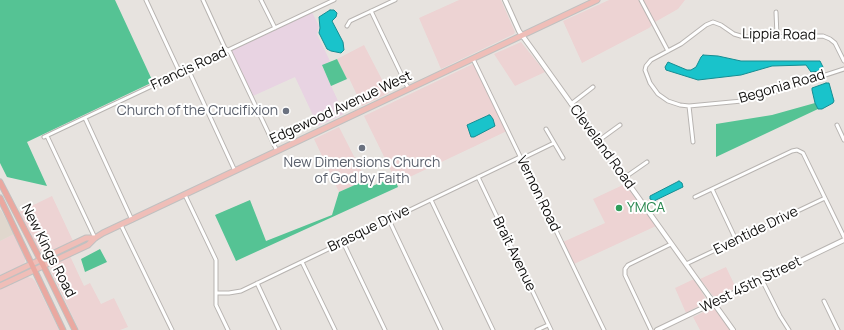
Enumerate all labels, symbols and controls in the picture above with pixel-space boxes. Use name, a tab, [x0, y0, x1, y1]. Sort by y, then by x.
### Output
street label: Lippia Road	[742, 26, 816, 44]
street label: Francis Road	[148, 44, 230, 94]
street label: Begonia Road	[737, 67, 827, 107]
street label: Edgewood Avenue West	[267, 68, 415, 148]
street label: Cleveland Road	[566, 102, 638, 192]
place label: Church of the Crucifixion	[117, 103, 278, 119]
marker: Church of the Crucifixion	[281, 106, 291, 116]
marker: New Dimensions Church of God by Faith	[357, 143, 367, 153]
street label: Vernon Road	[513, 154, 563, 234]
place label: New Dimensions Church of God by Faith	[284, 155, 440, 188]
place label: YMCA	[627, 200, 665, 216]
street label: New Kings Road	[17, 202, 79, 300]
street label: Brasque Drive	[325, 202, 413, 256]
marker: YMCA	[614, 203, 624, 213]
street label: Eventide Drive	[711, 203, 801, 259]
street label: Brait Avenue	[489, 214, 539, 294]
street label: West 45th Street	[698, 253, 804, 317]

